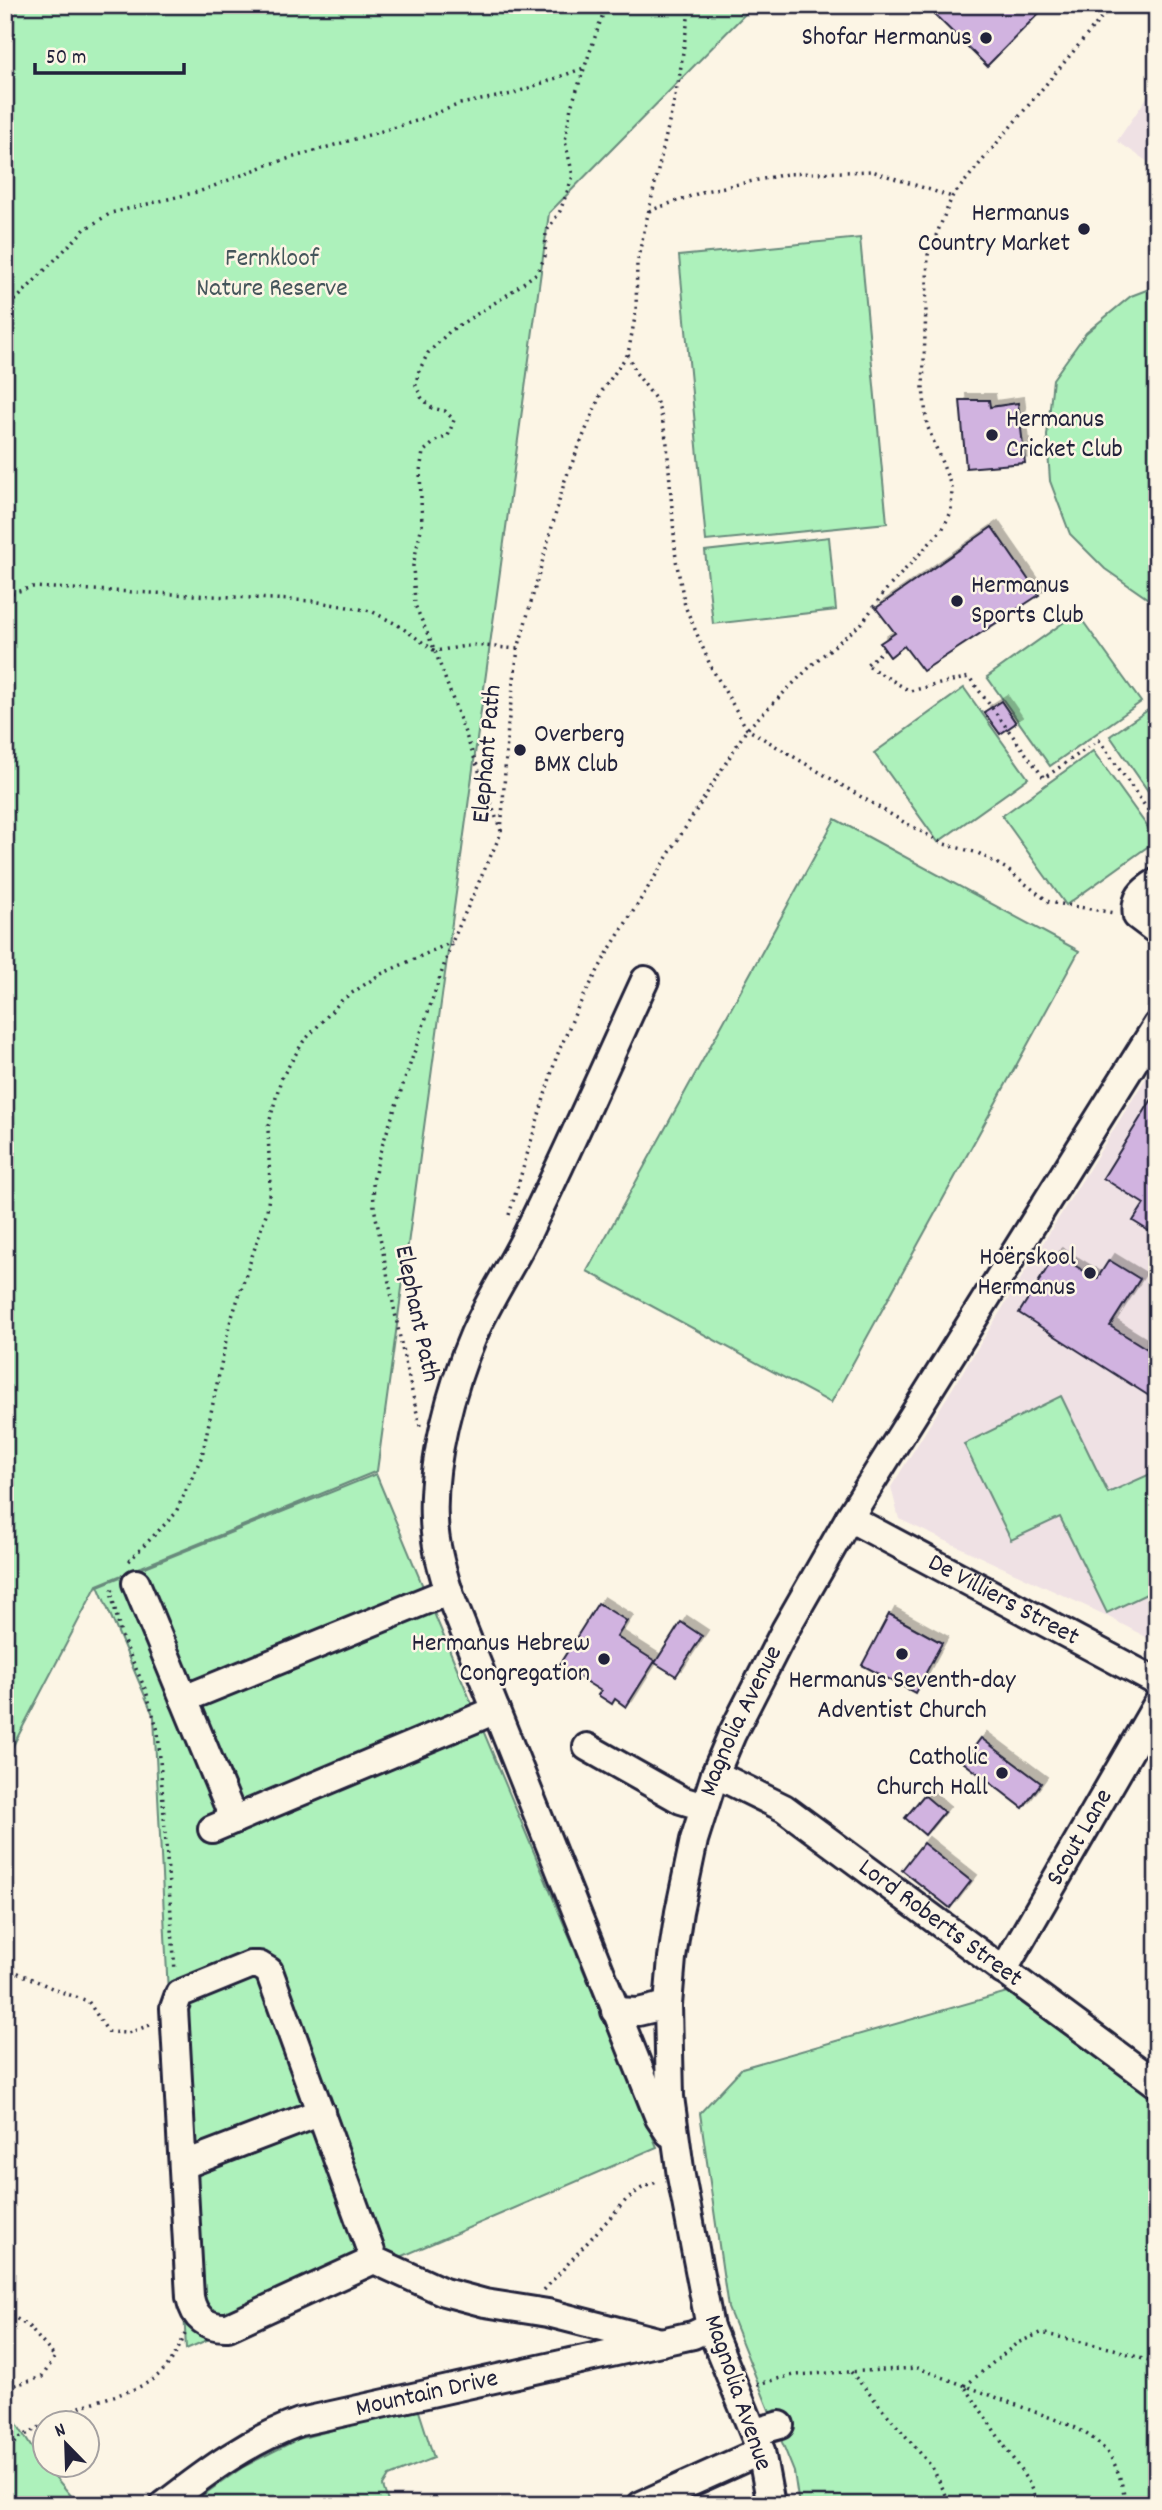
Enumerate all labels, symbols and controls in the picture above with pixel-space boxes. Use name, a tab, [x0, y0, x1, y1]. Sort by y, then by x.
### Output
place label: Shofar Hermanus	[801, 20, 972, 57]
marker: Shofar Hermanus	[978, 30, 994, 46]
scale bar	[35, 32, 184, 76]
text: 50 m	[46, 44, 86, 74]
place label: Hermanus Country Market	[918, 196, 1070, 263]
marker: Hermanus Country Market	[1076, 221, 1092, 237]
park label: Fernkloof Nature Reserve	[196, 241, 348, 308]
place label: Hermanus Cricket Club	[1006, 402, 1123, 469]
marker: Hermanus Cricket Club	[984, 427, 1000, 443]
place label: Hermanus Sports Club	[971, 568, 1084, 635]
marker: Hermanus Sports Club	[949, 593, 965, 609]
street label: Elephant Path	[464, 683, 512, 825]
place label: Overberg BMX Club	[534, 717, 625, 784]
marker: Overberg BMX Club	[512, 742, 528, 758]
place label: Hoërskool Hermanus	[977, 1240, 1076, 1307]
street label: Elephant Path	[383, 1242, 449, 1386]
marker: Hoërskool Hermanus	[1082, 1265, 1098, 1281]
street label: De Villiers Street	[921, 1545, 1086, 1656]
place label: Hermanus Hebrew Congregation	[412, 1626, 590, 1693]
street label: Magnolia Avenue	[691, 1639, 792, 1801]
marker: Hermanus Seventh-day Adventist Church	[894, 1646, 910, 1662]
marker: Hermanus Hebrew Congregation	[596, 1651, 612, 1667]
place label: Hermanus Seventh-day Adventist Church	[788, 1663, 1016, 1730]
place label: Catholic Church Hall	[876, 1740, 988, 1807]
marker: Catholic Church Hall	[994, 1765, 1010, 1781]
street label: Scout Lane	[1037, 1782, 1123, 1893]
street label: Lord Roberts Street	[850, 1850, 1030, 1997]
street label: Magnolia Avenue	[693, 2310, 781, 2476]
street label: Mountain Drive	[352, 2360, 502, 2428]
north arrow	[32, 2408, 102, 2478]
text: N	[51, 2417, 70, 2446]

